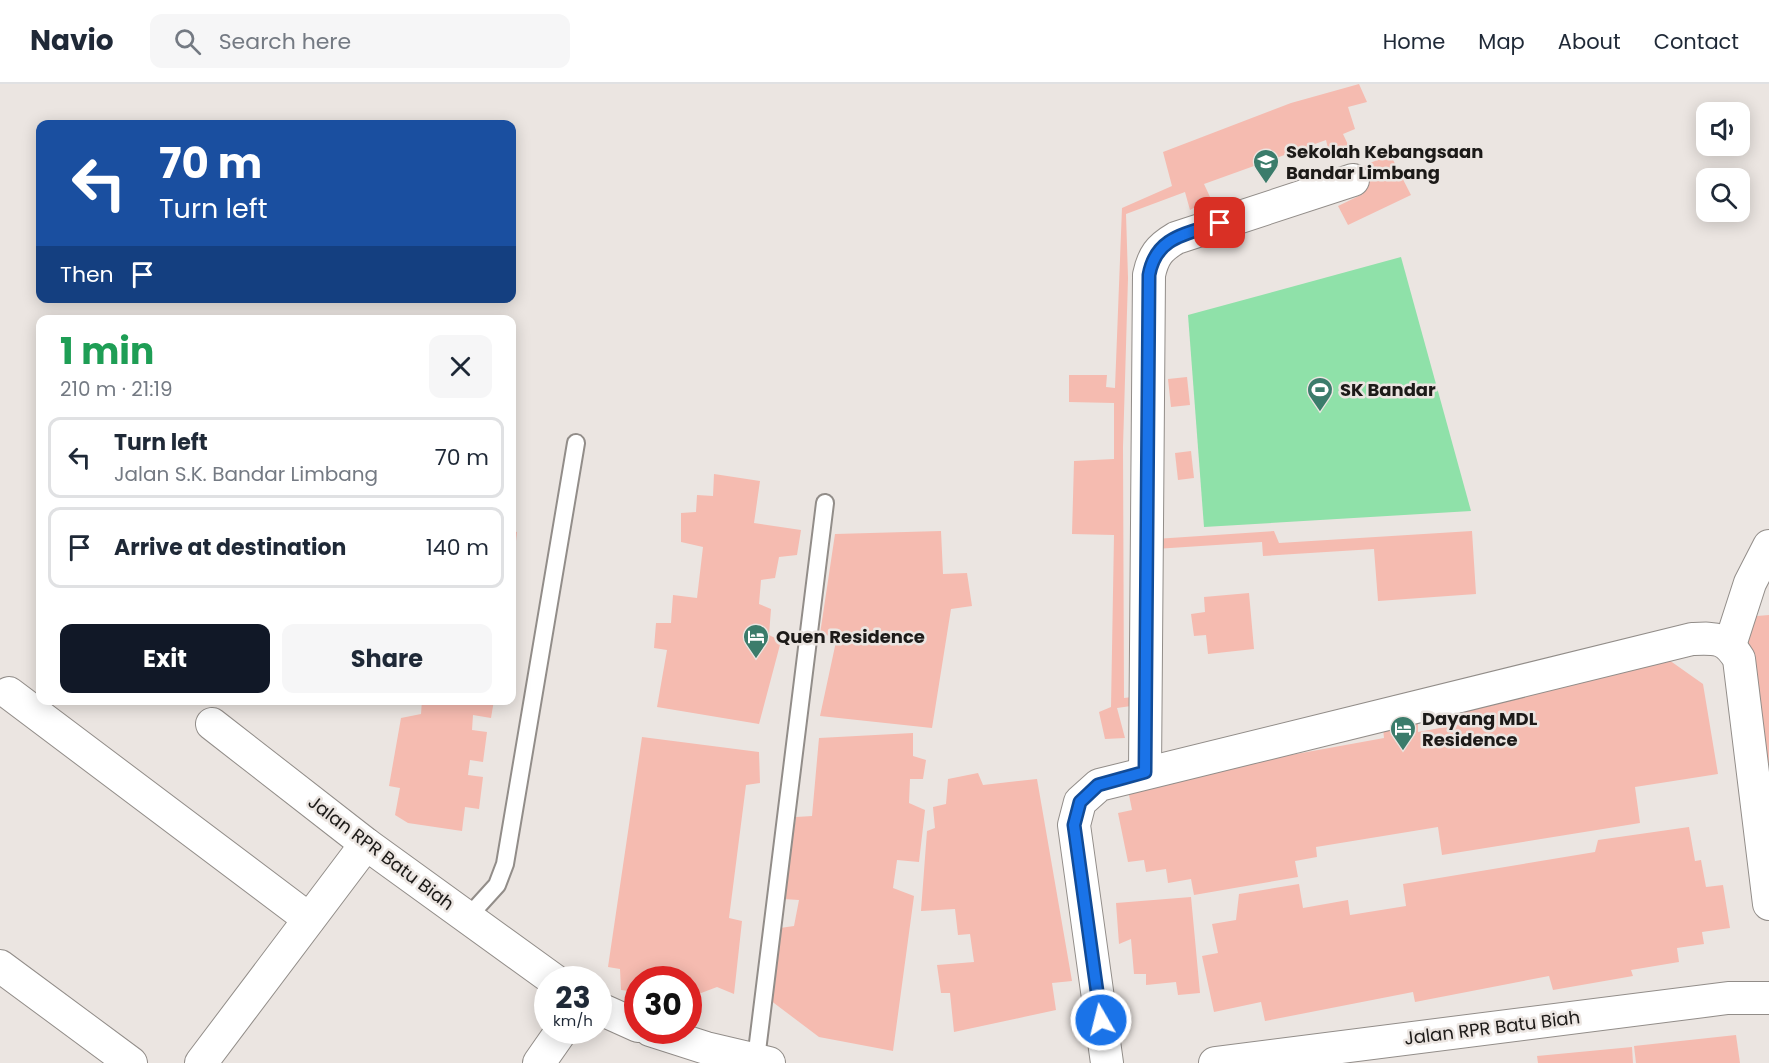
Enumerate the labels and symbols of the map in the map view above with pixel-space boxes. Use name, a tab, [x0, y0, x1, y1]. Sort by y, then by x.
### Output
place label: Sekolah Kebangsaan Bandar Limbang	[1286, 139, 1483, 185]
school or university icon: Sekolah Kebangsaan Bandar Limbang	[1251, 147, 1281, 185]
pin	[1194, 197, 1245, 248]
sports icon: SK Bandar	[1305, 375, 1335, 413]
place label: SK Bandar	[1340, 377, 1436, 402]
hotel icon: Quen Residence	[741, 622, 771, 660]
place label: Quen Residence	[776, 624, 925, 649]
place label: Dayang MDL Residence	[1422, 706, 1538, 752]
hotel icon: Dayang MDL Residence	[1388, 714, 1418, 752]
street label: Jalan RPR Batu Biah	[303, 789, 459, 916]
speed limit sign: 30	[624, 966, 702, 1044]
position arrow	[1069, 988, 1133, 1052]
street label: Jalan RPR Batu Biah	[1403, 1004, 1581, 1051]

